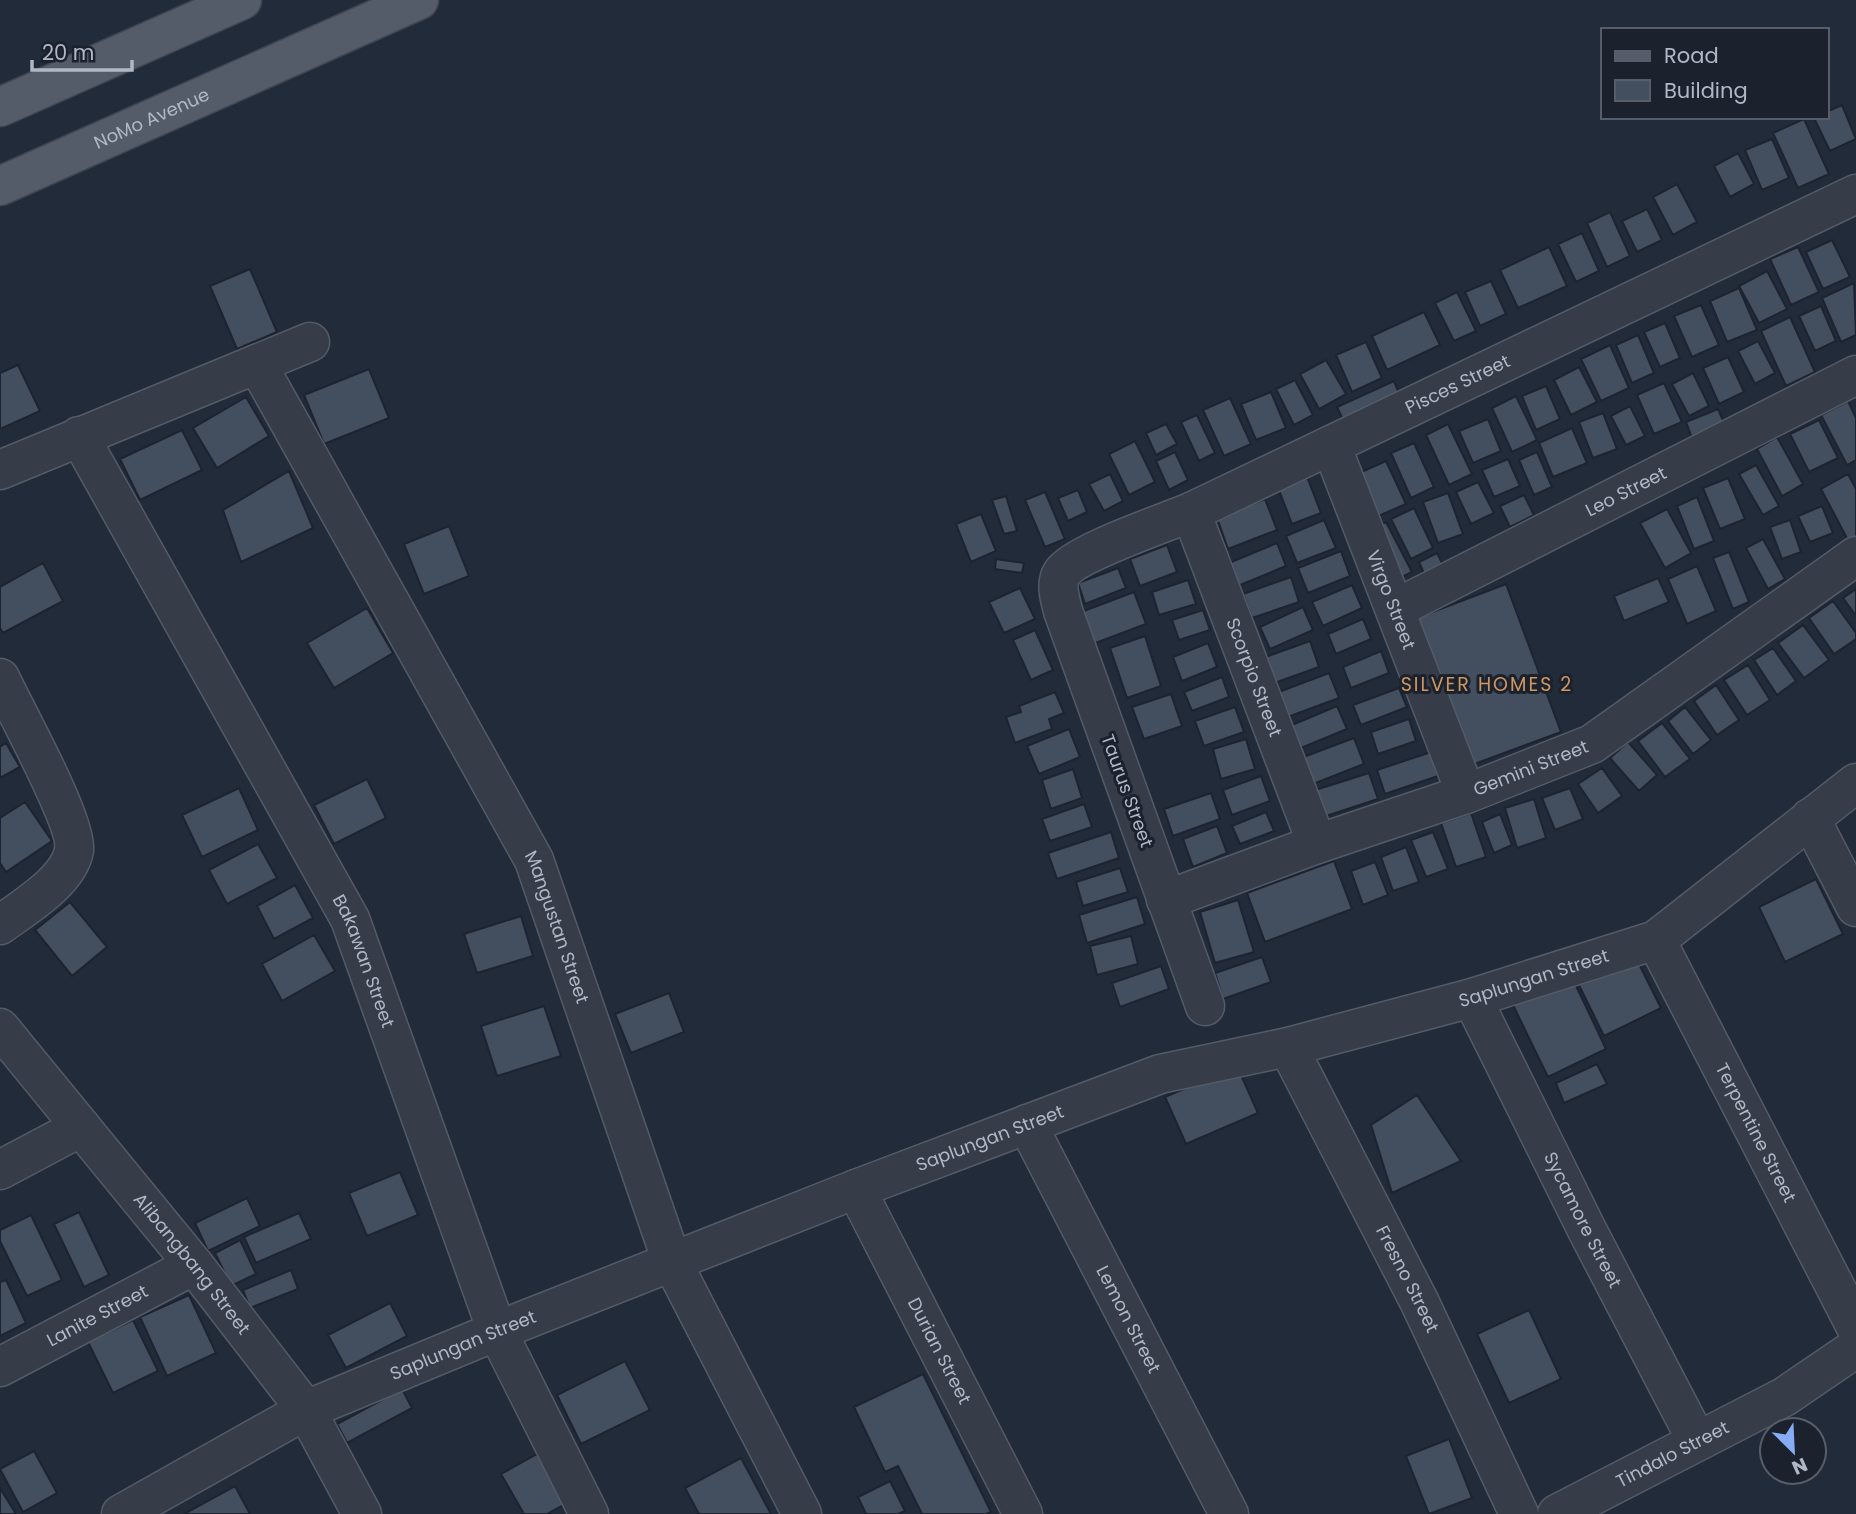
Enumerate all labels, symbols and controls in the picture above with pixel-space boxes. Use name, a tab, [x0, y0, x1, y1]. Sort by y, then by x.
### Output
scale bar	[32, 28, 131, 72]
legend	[1601, 28, 1828, 119]
text: 20 m	[42, 38, 95, 67]
text: Road	[1664, 41, 1719, 70]
text: Building	[1664, 76, 1748, 105]
street label: NoMo Avenue	[90, 82, 213, 155]
street label: Pisces Street	[1401, 348, 1514, 420]
street label: Leo Street	[1581, 460, 1671, 522]
street label: Virgo Street	[1361, 546, 1422, 653]
street label: Scorpio Street	[1220, 614, 1288, 740]
district label: SILVER HOMES 2	[1401, 671, 1573, 698]
street label: Taurus Street	[1095, 731, 1159, 851]
street label: Gemini Street	[1470, 734, 1592, 802]
street label: Mangustan Street	[519, 846, 595, 1007]
street label: Bakawan Street	[327, 890, 401, 1031]
street label: Saplungan Street	[1456, 943, 1612, 1013]
street label: Terpentine Street	[1710, 1058, 1802, 1207]
street label: Saplungan Street	[912, 1099, 1067, 1177]
street label: Sycamore Street	[1538, 1148, 1628, 1292]
street label: Alibangbang Street	[128, 1187, 256, 1340]
street label: Fresno Street	[1370, 1221, 1445, 1337]
street label: Lemon Street	[1090, 1261, 1167, 1377]
street label: Lanite Street	[42, 1278, 152, 1352]
street label: Durian Street	[902, 1293, 977, 1408]
street label: Saplungan Street	[386, 1304, 540, 1386]
street label: Tindalo Street	[1612, 1415, 1733, 1493]
north arrow	[1758, 1416, 1828, 1486]
text: N	[1788, 1451, 1812, 1481]

